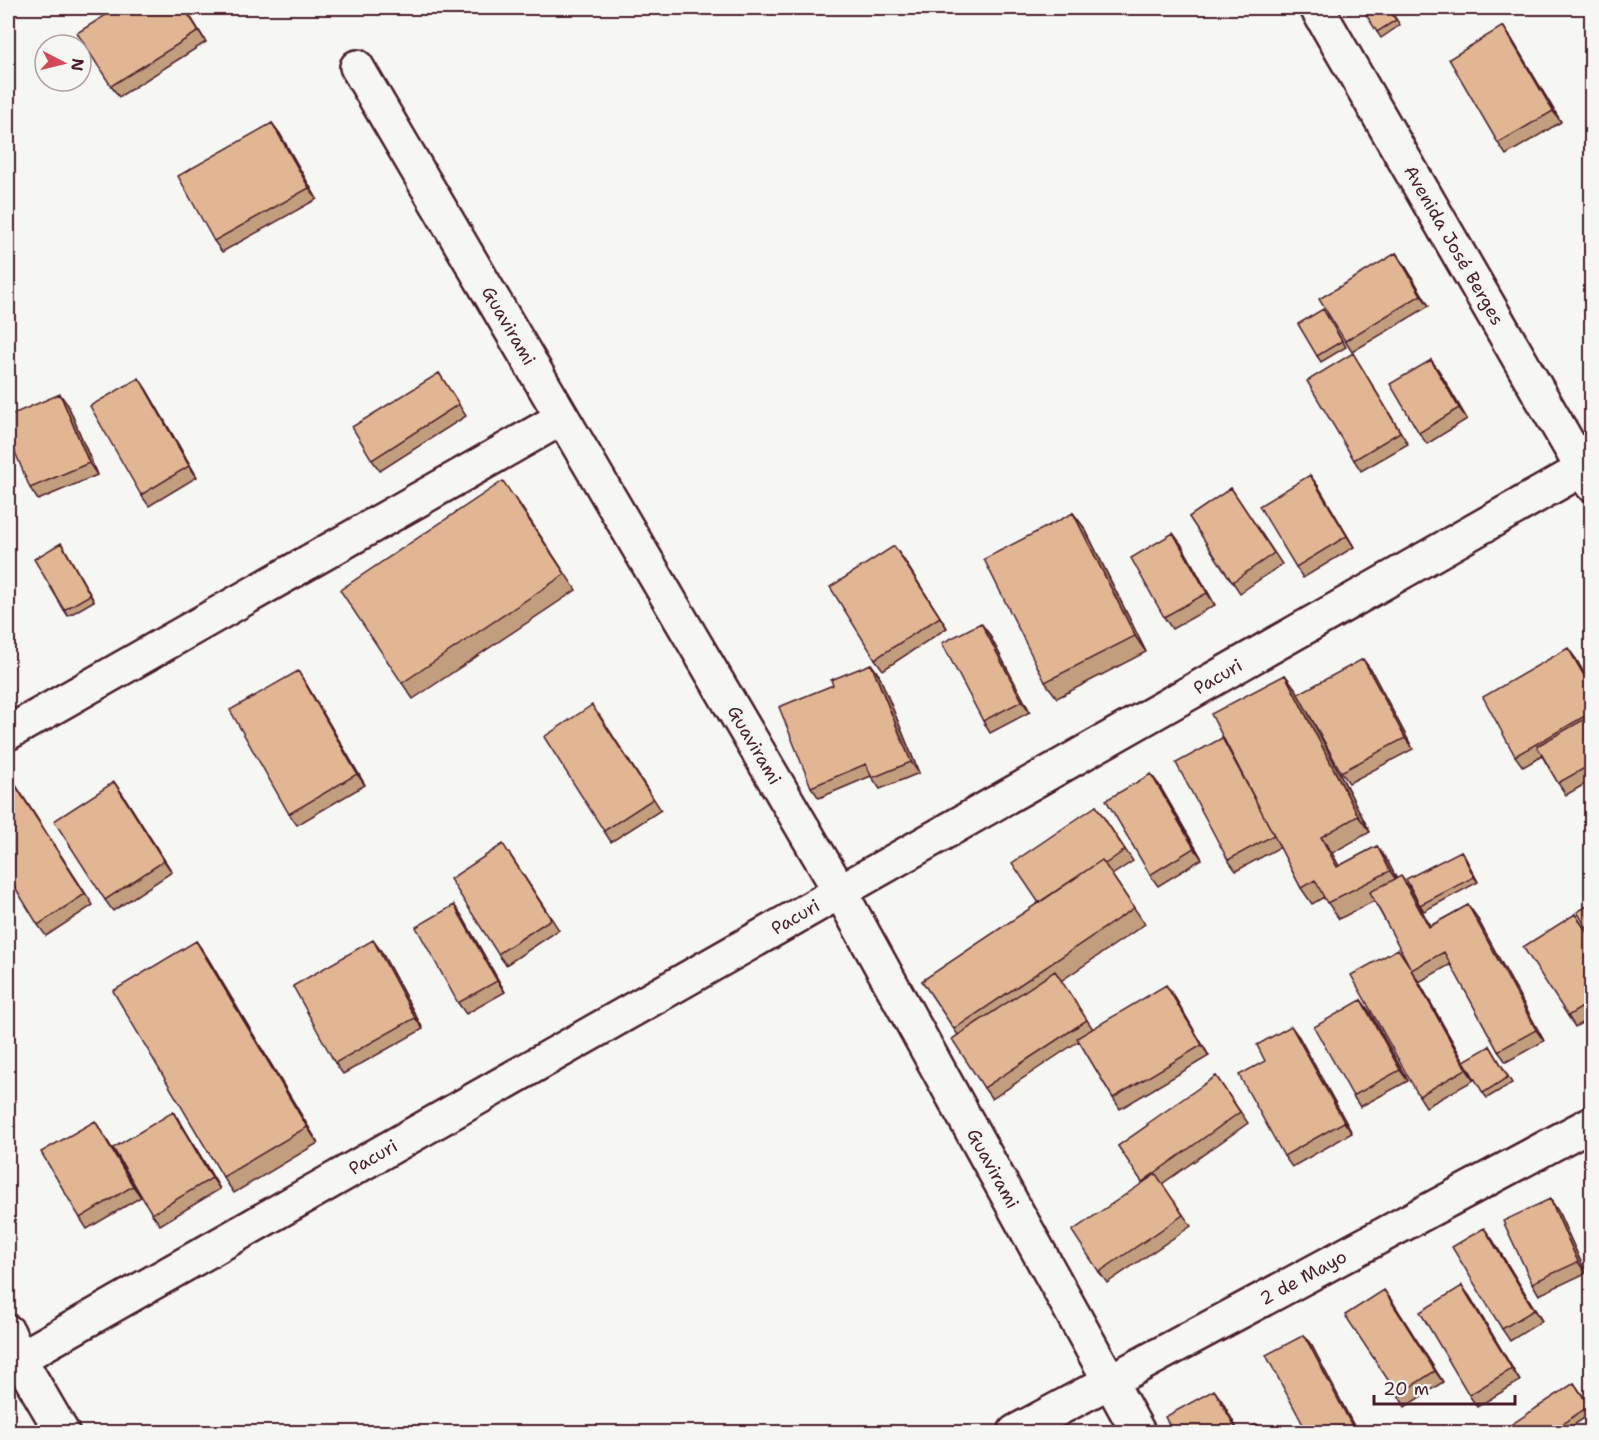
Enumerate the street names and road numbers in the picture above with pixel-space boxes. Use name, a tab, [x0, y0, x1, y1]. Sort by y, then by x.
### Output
street label: Avenida José Berges	[1398, 161, 1509, 330]
street label: Guavirami	[476, 282, 541, 370]
street label: Pacuri	[1189, 653, 1247, 700]
street label: Guavirami	[722, 701, 787, 789]
street label: Pacuri	[767, 894, 824, 940]
street label: Guavirami	[961, 1124, 1025, 1213]
street label: Pacuri	[344, 1134, 402, 1181]
street label: 2 de Mayo	[1255, 1244, 1351, 1311]

